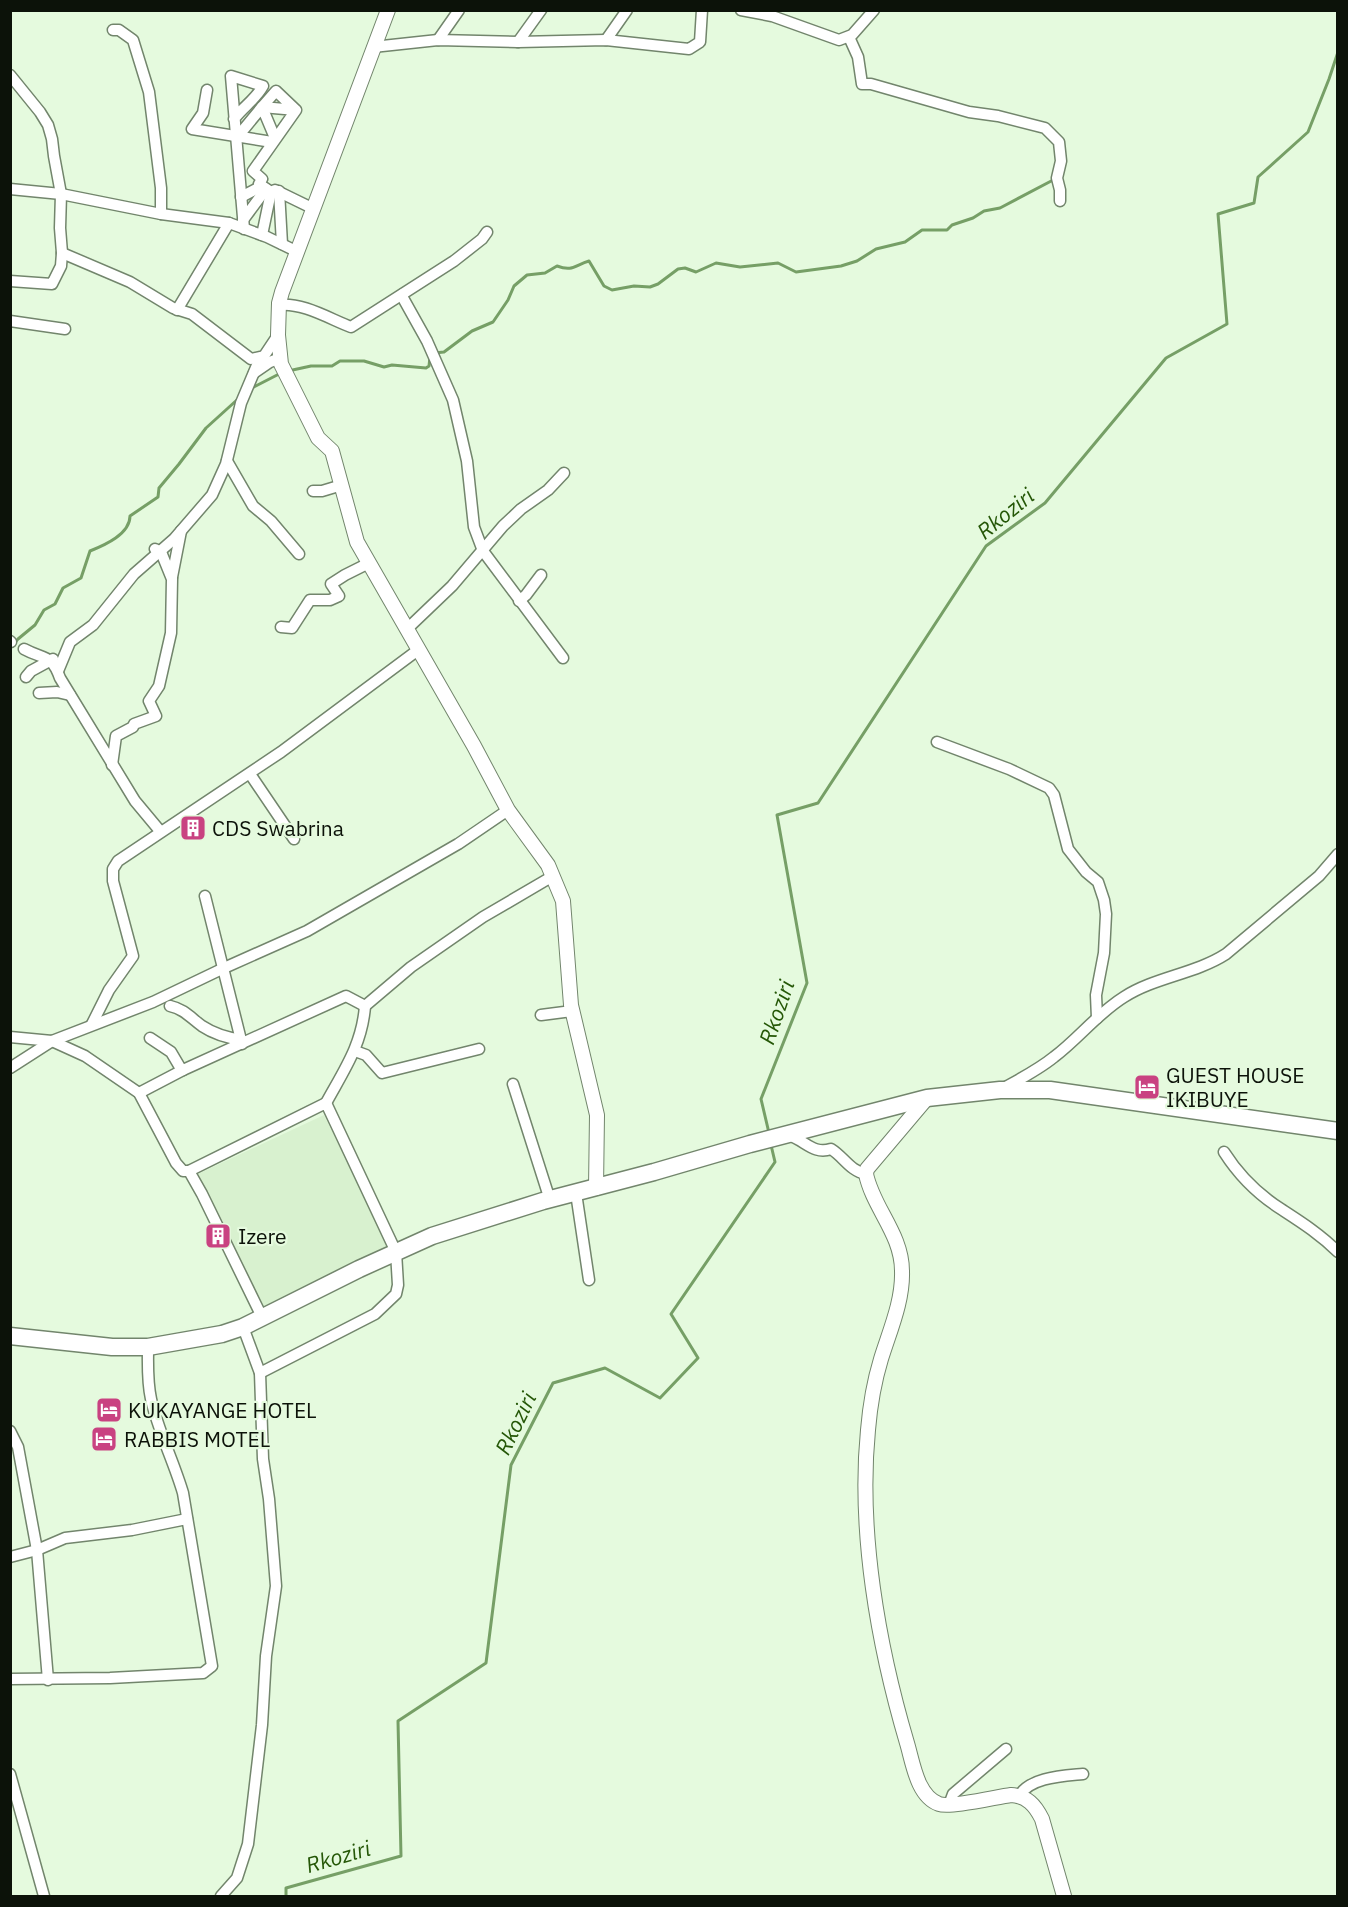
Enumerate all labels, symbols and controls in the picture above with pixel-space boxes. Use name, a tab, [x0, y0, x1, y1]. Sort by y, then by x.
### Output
water label: Rkoziri	[970, 481, 1040, 545]
building icon: CDS Swabrina	[178, 813, 208, 843]
place label: CDS Swabrina	[212, 814, 344, 842]
water label: Rkoziri	[752, 976, 801, 1048]
place label: GUEST HOUSE IKIBUYE	[1166, 1061, 1304, 1113]
hotel icon: GUEST HOUSE IKIBUYE	[1132, 1072, 1162, 1102]
building icon: Izere	[203, 1221, 233, 1251]
place label: Izere	[238, 1222, 287, 1250]
water label: Rkoziri	[487, 1387, 543, 1459]
hotel icon: KUKAYANGE HOTEL	[94, 1395, 124, 1425]
place label: KUKAYANGE HOTEL	[128, 1396, 317, 1424]
hotel icon: RABBIS MOTEL	[89, 1424, 119, 1454]
place label: RABBIS MOTEL	[124, 1425, 270, 1453]
water label: Rkoziri	[302, 1833, 374, 1879]

